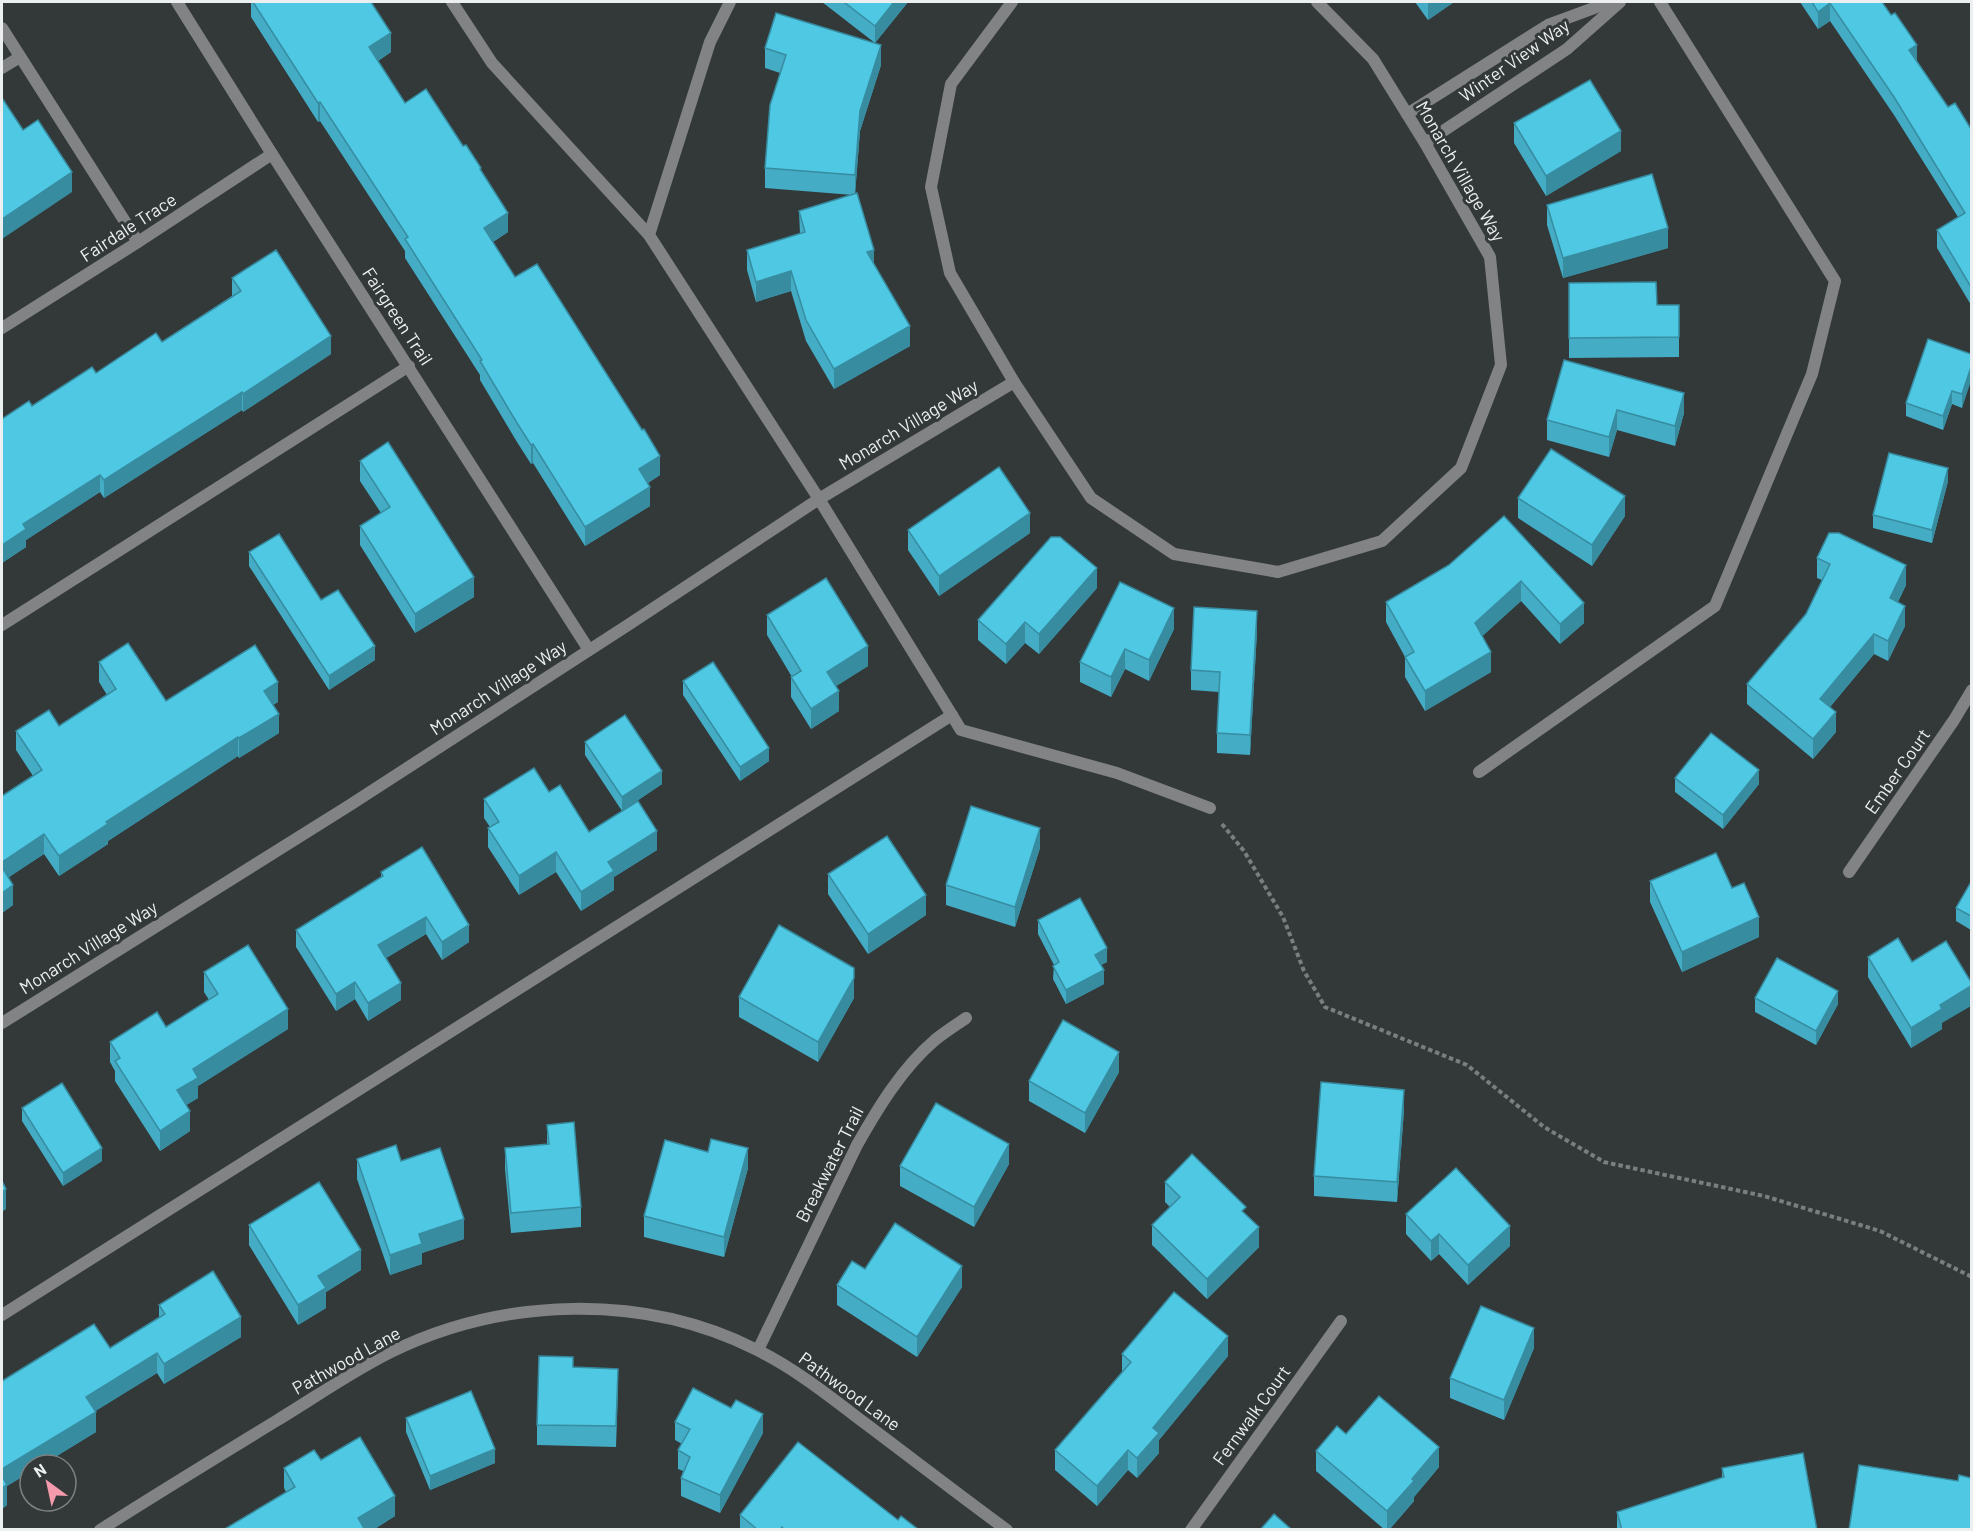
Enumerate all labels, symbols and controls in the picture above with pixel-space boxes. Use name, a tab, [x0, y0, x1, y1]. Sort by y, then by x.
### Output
street label: Winter View Way	[1455, 14, 1573, 106]
street label: Monarch Village Way	[1412, 97, 1510, 245]
street label: Fairdale Trace	[76, 188, 180, 266]
street label: Fairgreen Trail	[358, 263, 438, 369]
street label: Monarch Village Way	[834, 374, 982, 474]
street label: Monarch Village Way	[426, 635, 570, 739]
street label: Ember Court	[1860, 724, 1934, 818]
street label: Monarch Village Way	[15, 896, 161, 998]
street label: Breakwater Trail	[790, 1102, 868, 1226]
street label: Pathwood Lane	[288, 1321, 404, 1399]
street label: Pathwood Lane	[795, 1347, 905, 1435]
street label: Fernwalk Court	[1208, 1361, 1294, 1469]
north arrow	[18, 1453, 78, 1513]
text: N	[30, 1459, 49, 1481]

